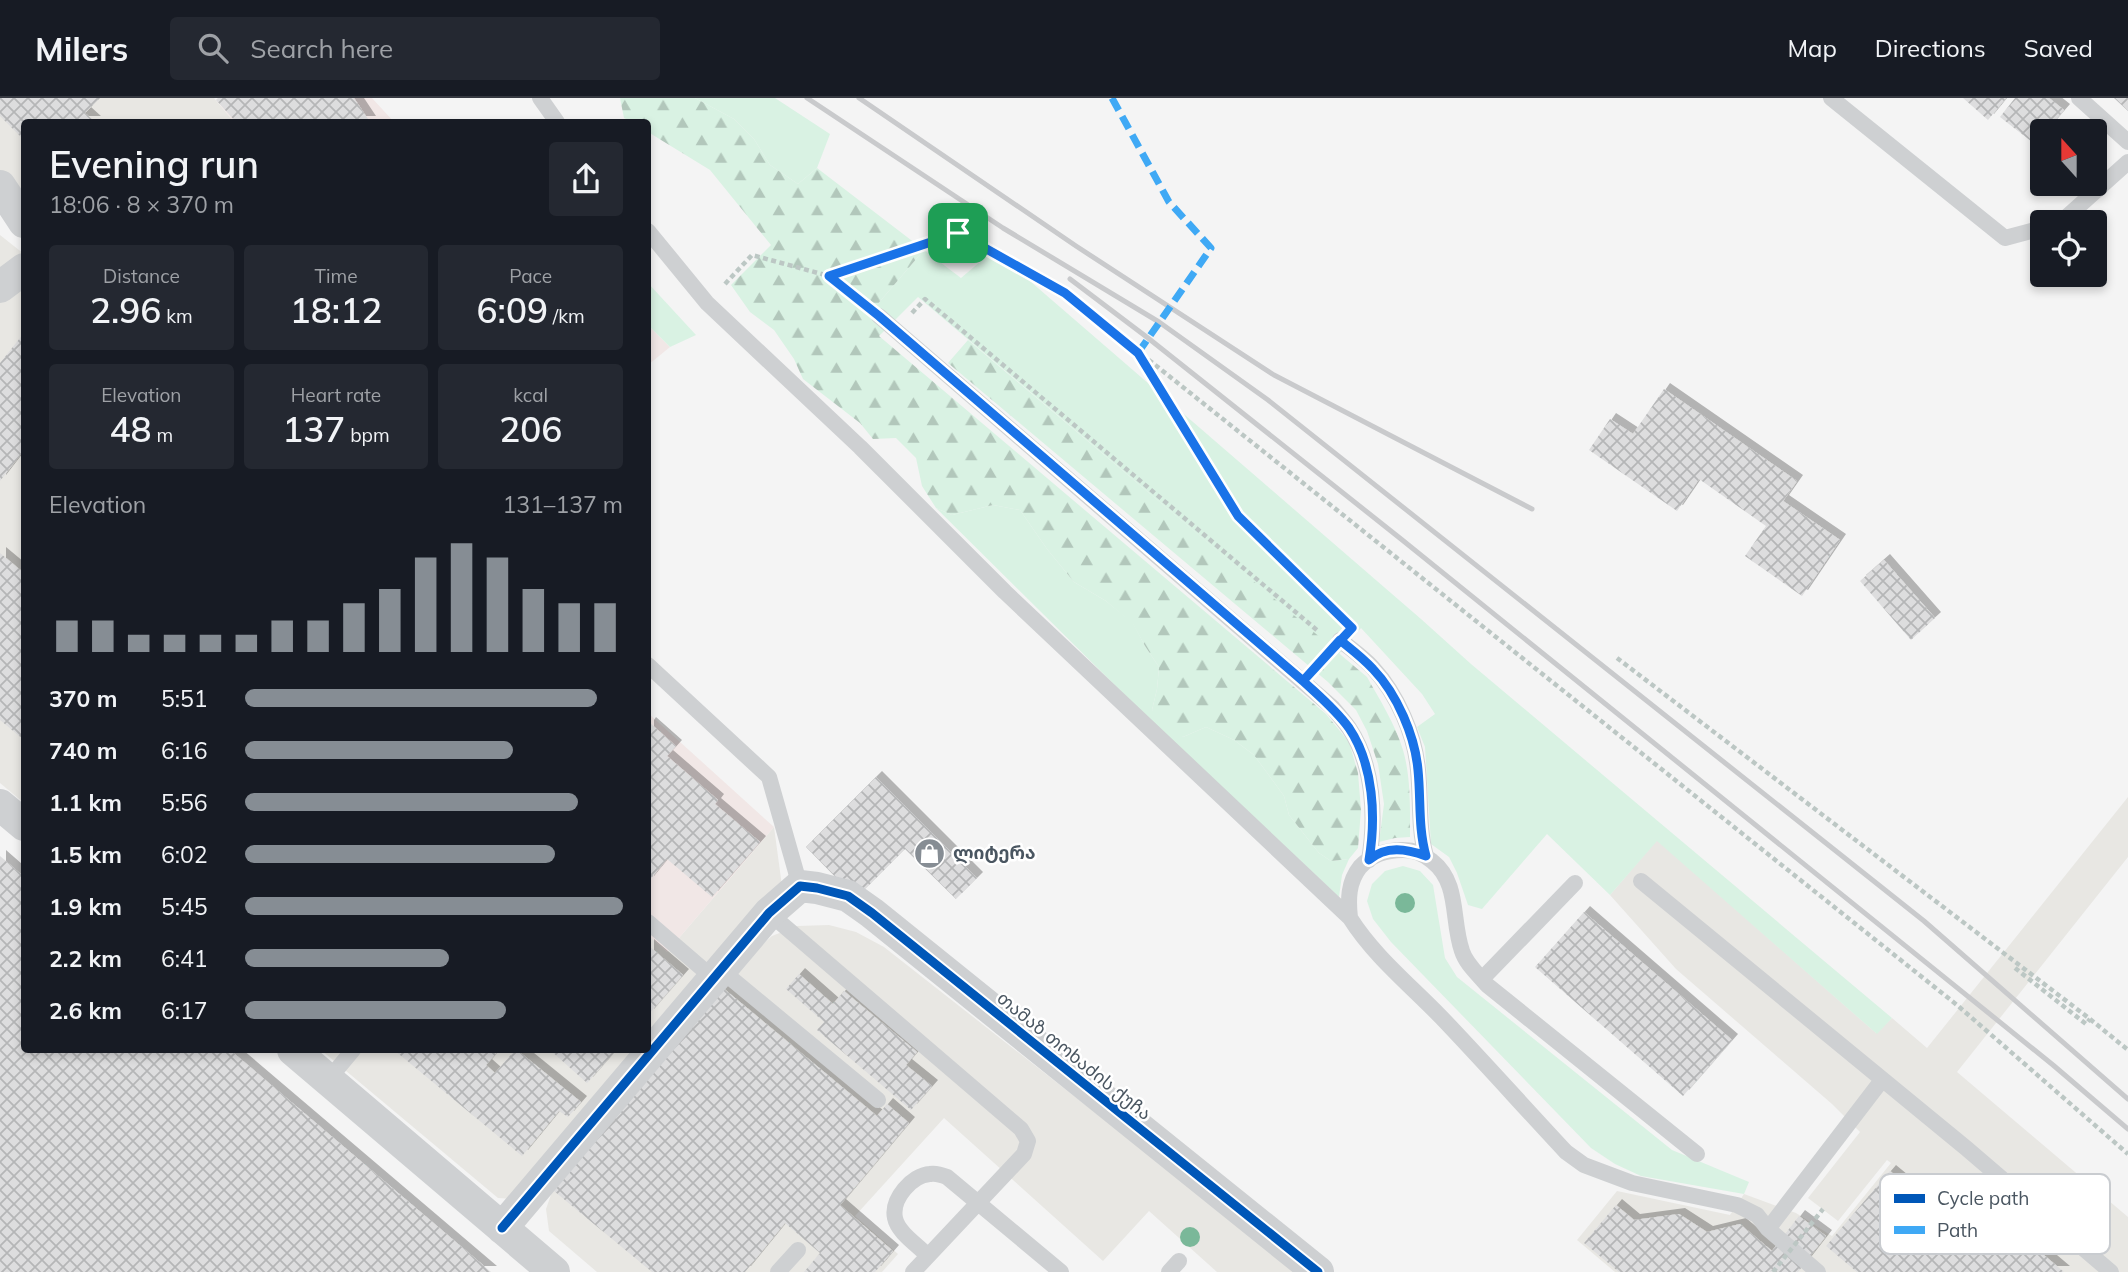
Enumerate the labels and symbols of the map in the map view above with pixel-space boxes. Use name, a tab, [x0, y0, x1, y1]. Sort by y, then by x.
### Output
north arrow	[2030, 119, 2107, 196]
pin	[928, 203, 988, 263]
shop icon: ლიტერა	[913, 836, 947, 870]
place label: ლიტერა	[953, 841, 1036, 864]
street label: თამაზ თოხაძის ქუჩა	[992, 986, 1156, 1125]
legend	[1880, 1174, 2110, 1254]
text: Cycle path	[1937, 1186, 2029, 1210]
text: Path	[1937, 1218, 1978, 1242]

